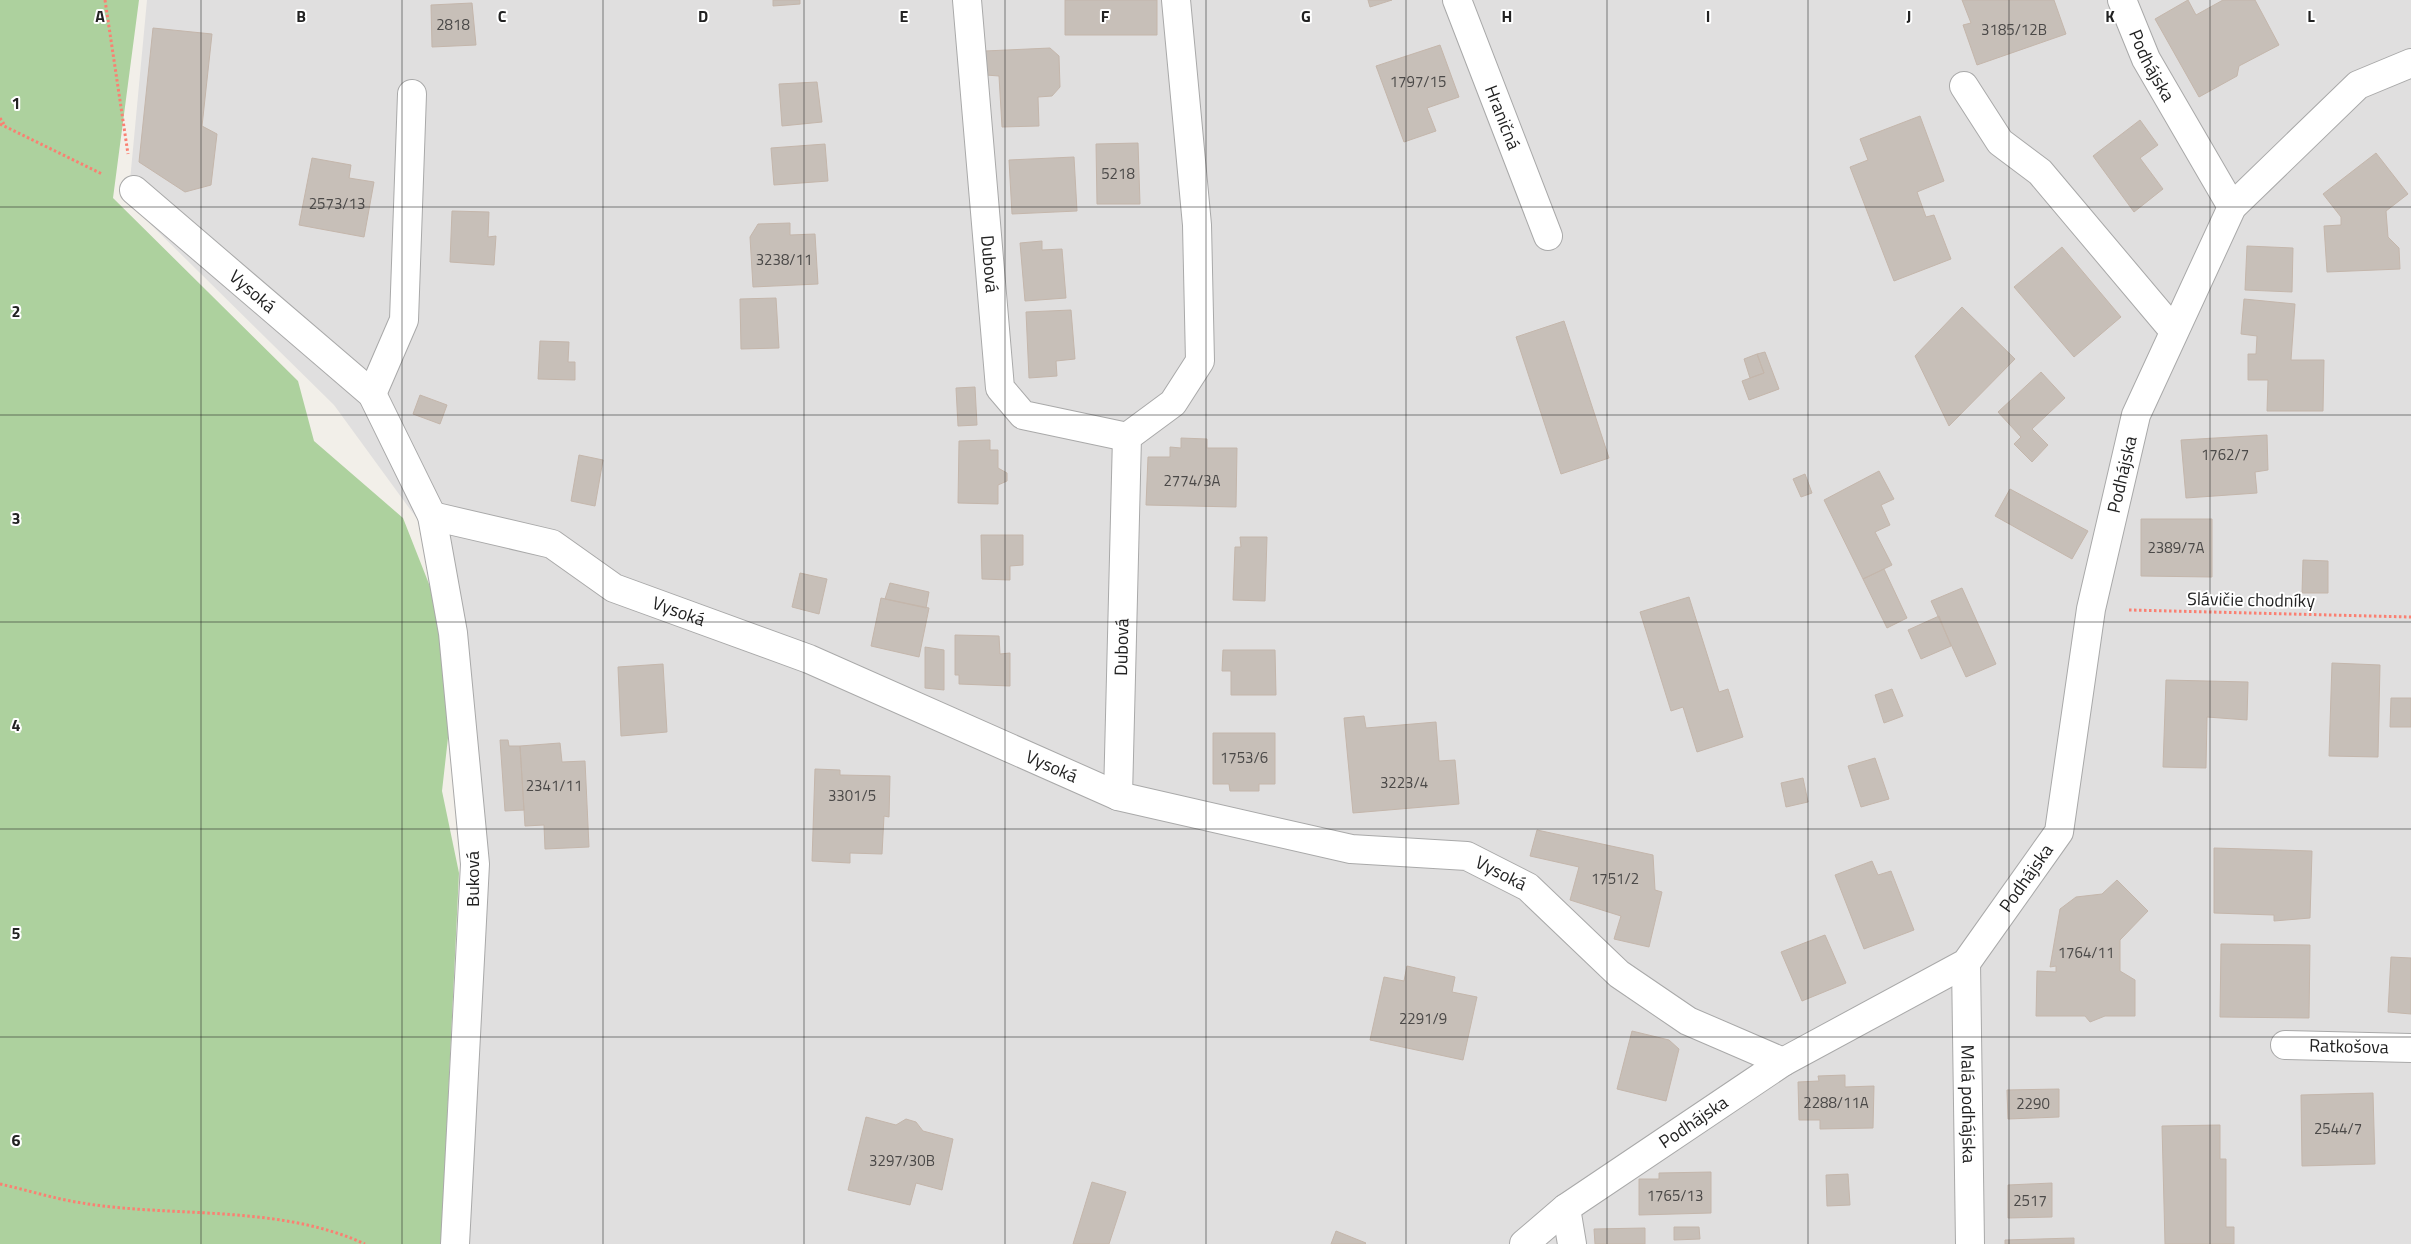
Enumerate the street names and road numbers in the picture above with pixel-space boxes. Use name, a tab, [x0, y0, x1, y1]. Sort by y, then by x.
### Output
street label: Podhájska	[2122, 25, 2182, 107]
street label: Hraničná	[1478, 81, 1528, 154]
street label: Dubová	[974, 234, 1006, 294]
street label: Vysoká	[223, 263, 282, 319]
street label: Podhájska	[2100, 433, 2144, 516]
street label: Slávičie chodníky	[2187, 585, 2315, 614]
street label: Vysoká	[649, 589, 709, 633]
street label: Dubová	[1107, 618, 1135, 676]
street label: Vysoká	[1021, 743, 1082, 789]
street label: Podhájska	[1992, 838, 2060, 918]
street label: Vysoká	[1471, 848, 1532, 897]
street label: Buková	[459, 851, 486, 907]
street label: Ratkošova	[2309, 1032, 2389, 1060]
street label: Malá podhájska	[1954, 1045, 1983, 1163]
street label: Podhájska	[1653, 1089, 1733, 1155]

